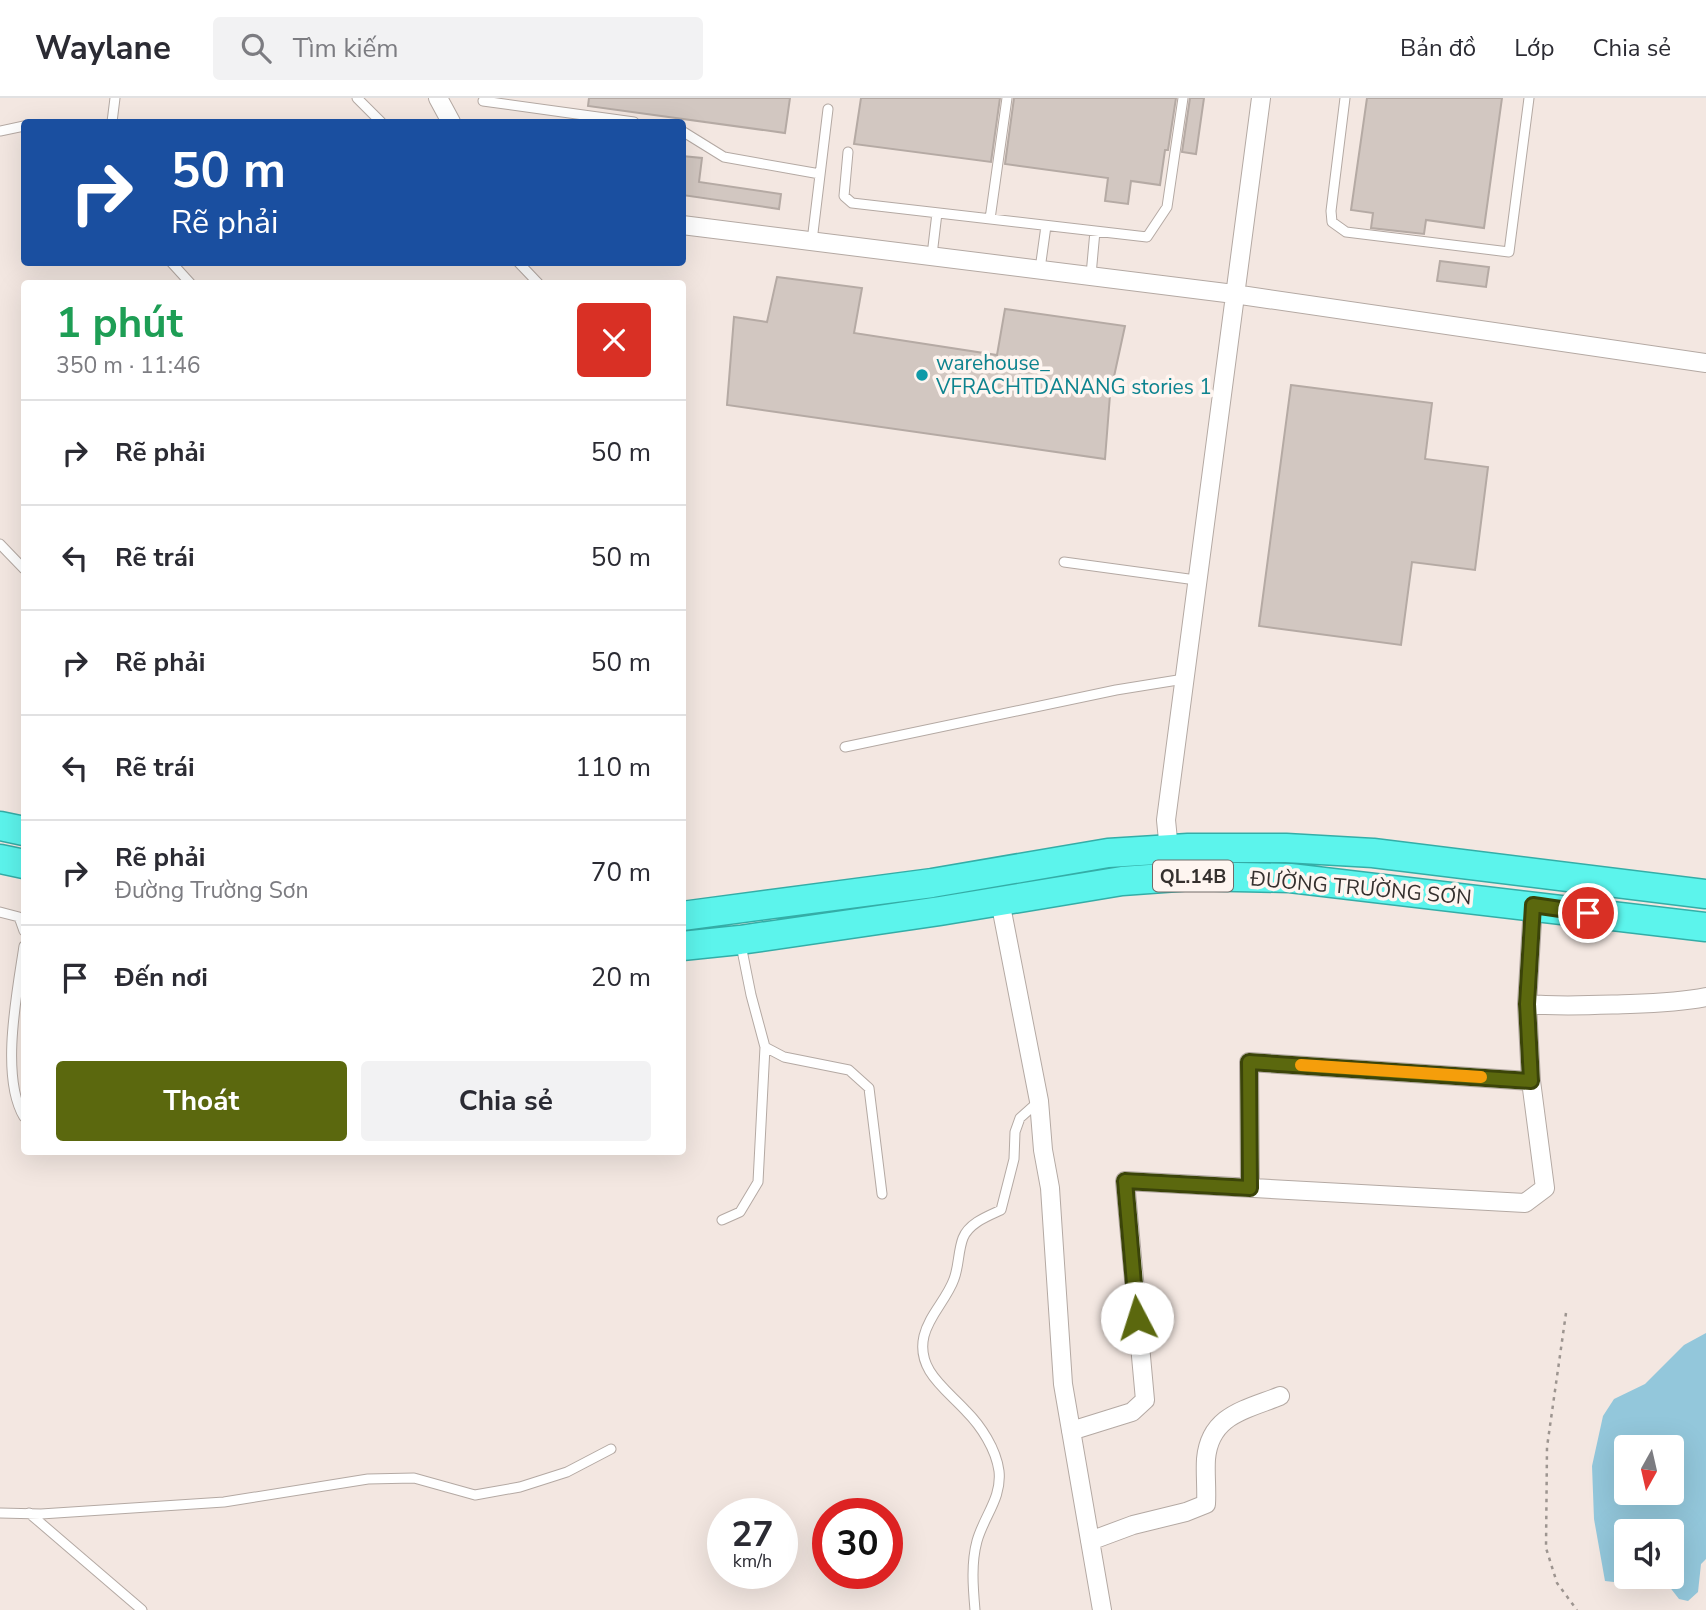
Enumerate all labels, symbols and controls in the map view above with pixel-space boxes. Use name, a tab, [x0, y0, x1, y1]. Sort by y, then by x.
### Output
search box	[213, 17, 703, 80]
text: Waylane	[35, 26, 171, 71]
icon: search	[237, 29, 275, 67]
text: Tìm kiếm	[293, 31, 399, 66]
text: Bản đồ	[1400, 32, 1476, 64]
text: Lớp	[1514, 32, 1554, 64]
text: Chia sẻ	[1592, 32, 1671, 64]
text: 50 m	[171, 137, 286, 204]
icon: right	[56, 147, 147, 238]
text: Rẽ phải	[171, 201, 279, 244]
text: 1 phút	[56, 295, 183, 352]
button: close	[577, 303, 651, 377]
place label: warehouse_ VFRACHTDANANG stories 1	[935, 349, 1212, 401]
text: 350 m · 11:46	[56, 350, 201, 381]
marker: warehouse_ VFRACHTDANANG stories 1	[914, 367, 930, 383]
icon: right	[56, 434, 94, 472]
text: Rẽ phải	[115, 435, 205, 470]
text: 50 m	[591, 435, 651, 470]
icon: left	[56, 539, 94, 577]
text: Rẽ trái	[115, 540, 195, 575]
text: 50 m	[591, 540, 651, 575]
icon: right	[56, 644, 94, 682]
text: Rẽ phải	[115, 645, 205, 680]
text: 50 m	[591, 645, 651, 680]
icon: left	[56, 749, 94, 787]
text: Rẽ trái	[115, 750, 195, 785]
text: 110 m	[575, 750, 651, 785]
text: Rẽ phải	[115, 840, 205, 875]
icon: right	[56, 854, 94, 892]
text: 70 m	[591, 855, 651, 890]
road number: QL.14B	[1153, 860, 1233, 891]
street label: ĐƯỜNG TRƯỜNG SƠN	[1248, 864, 1473, 912]
text: Đường Trường Sơn	[115, 875, 309, 906]
pin	[1558, 883, 1618, 943]
icon: arrive	[1569, 894, 1607, 932]
icon: arrive	[56, 959, 94, 997]
text: Đến nơi	[115, 960, 208, 995]
text: 20 m	[591, 960, 651, 995]
button: Thoát	[56, 1061, 347, 1141]
button: Chia sẻ	[361, 1061, 651, 1141]
position arrow	[1100, 1281, 1174, 1355]
north arrow	[1614, 1435, 1684, 1505]
map controls	[1614, 1435, 1684, 1589]
speed limit sign: 30	[812, 1498, 903, 1589]
text: 27	[731, 1511, 774, 1558]
button: sound	[1614, 1519, 1684, 1589]
text: km/h	[733, 1549, 772, 1573]

